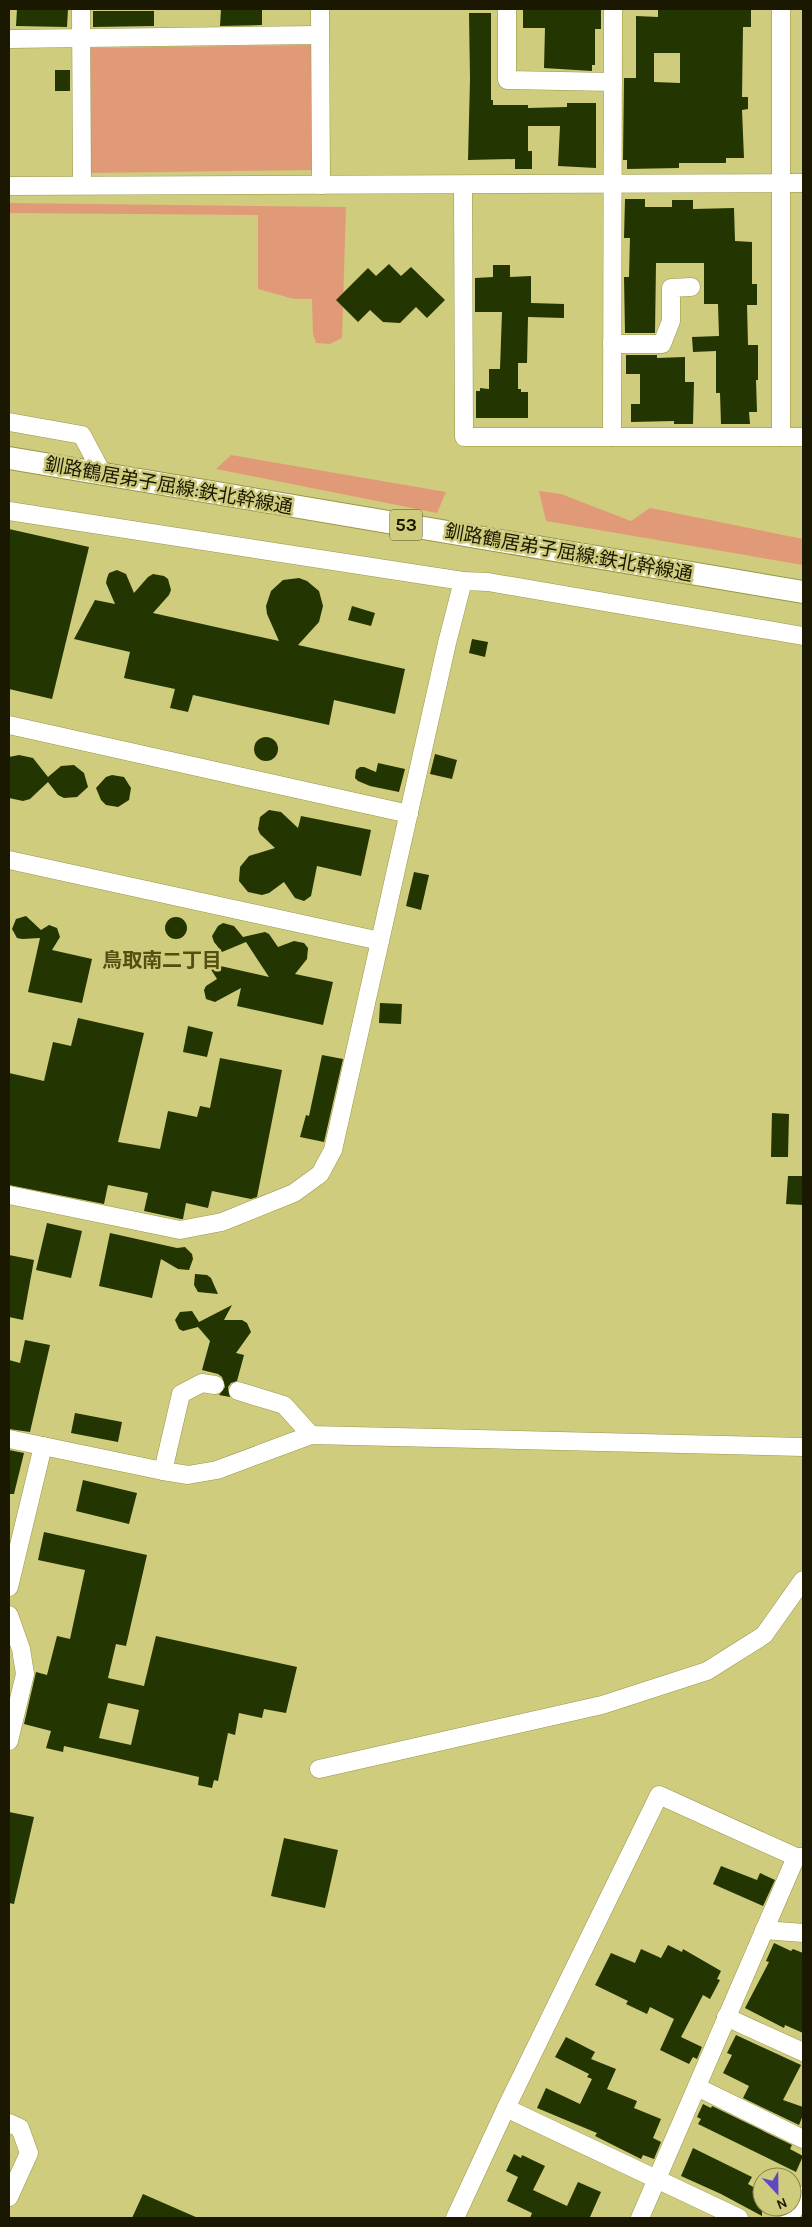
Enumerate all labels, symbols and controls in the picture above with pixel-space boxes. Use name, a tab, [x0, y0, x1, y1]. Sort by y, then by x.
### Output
street label: 釧路鶴居弟子屈線:鉄北幹線通	[43, 453, 295, 519]
road number: 53	[390, 510, 422, 540]
street label: 釧路鶴居弟子屈線:鉄北幹線通	[443, 520, 695, 586]
district label: 鳥取南二丁目	[102, 949, 222, 972]
north arrow	[752, 2167, 802, 2217]
text: N	[774, 2194, 790, 2213]

